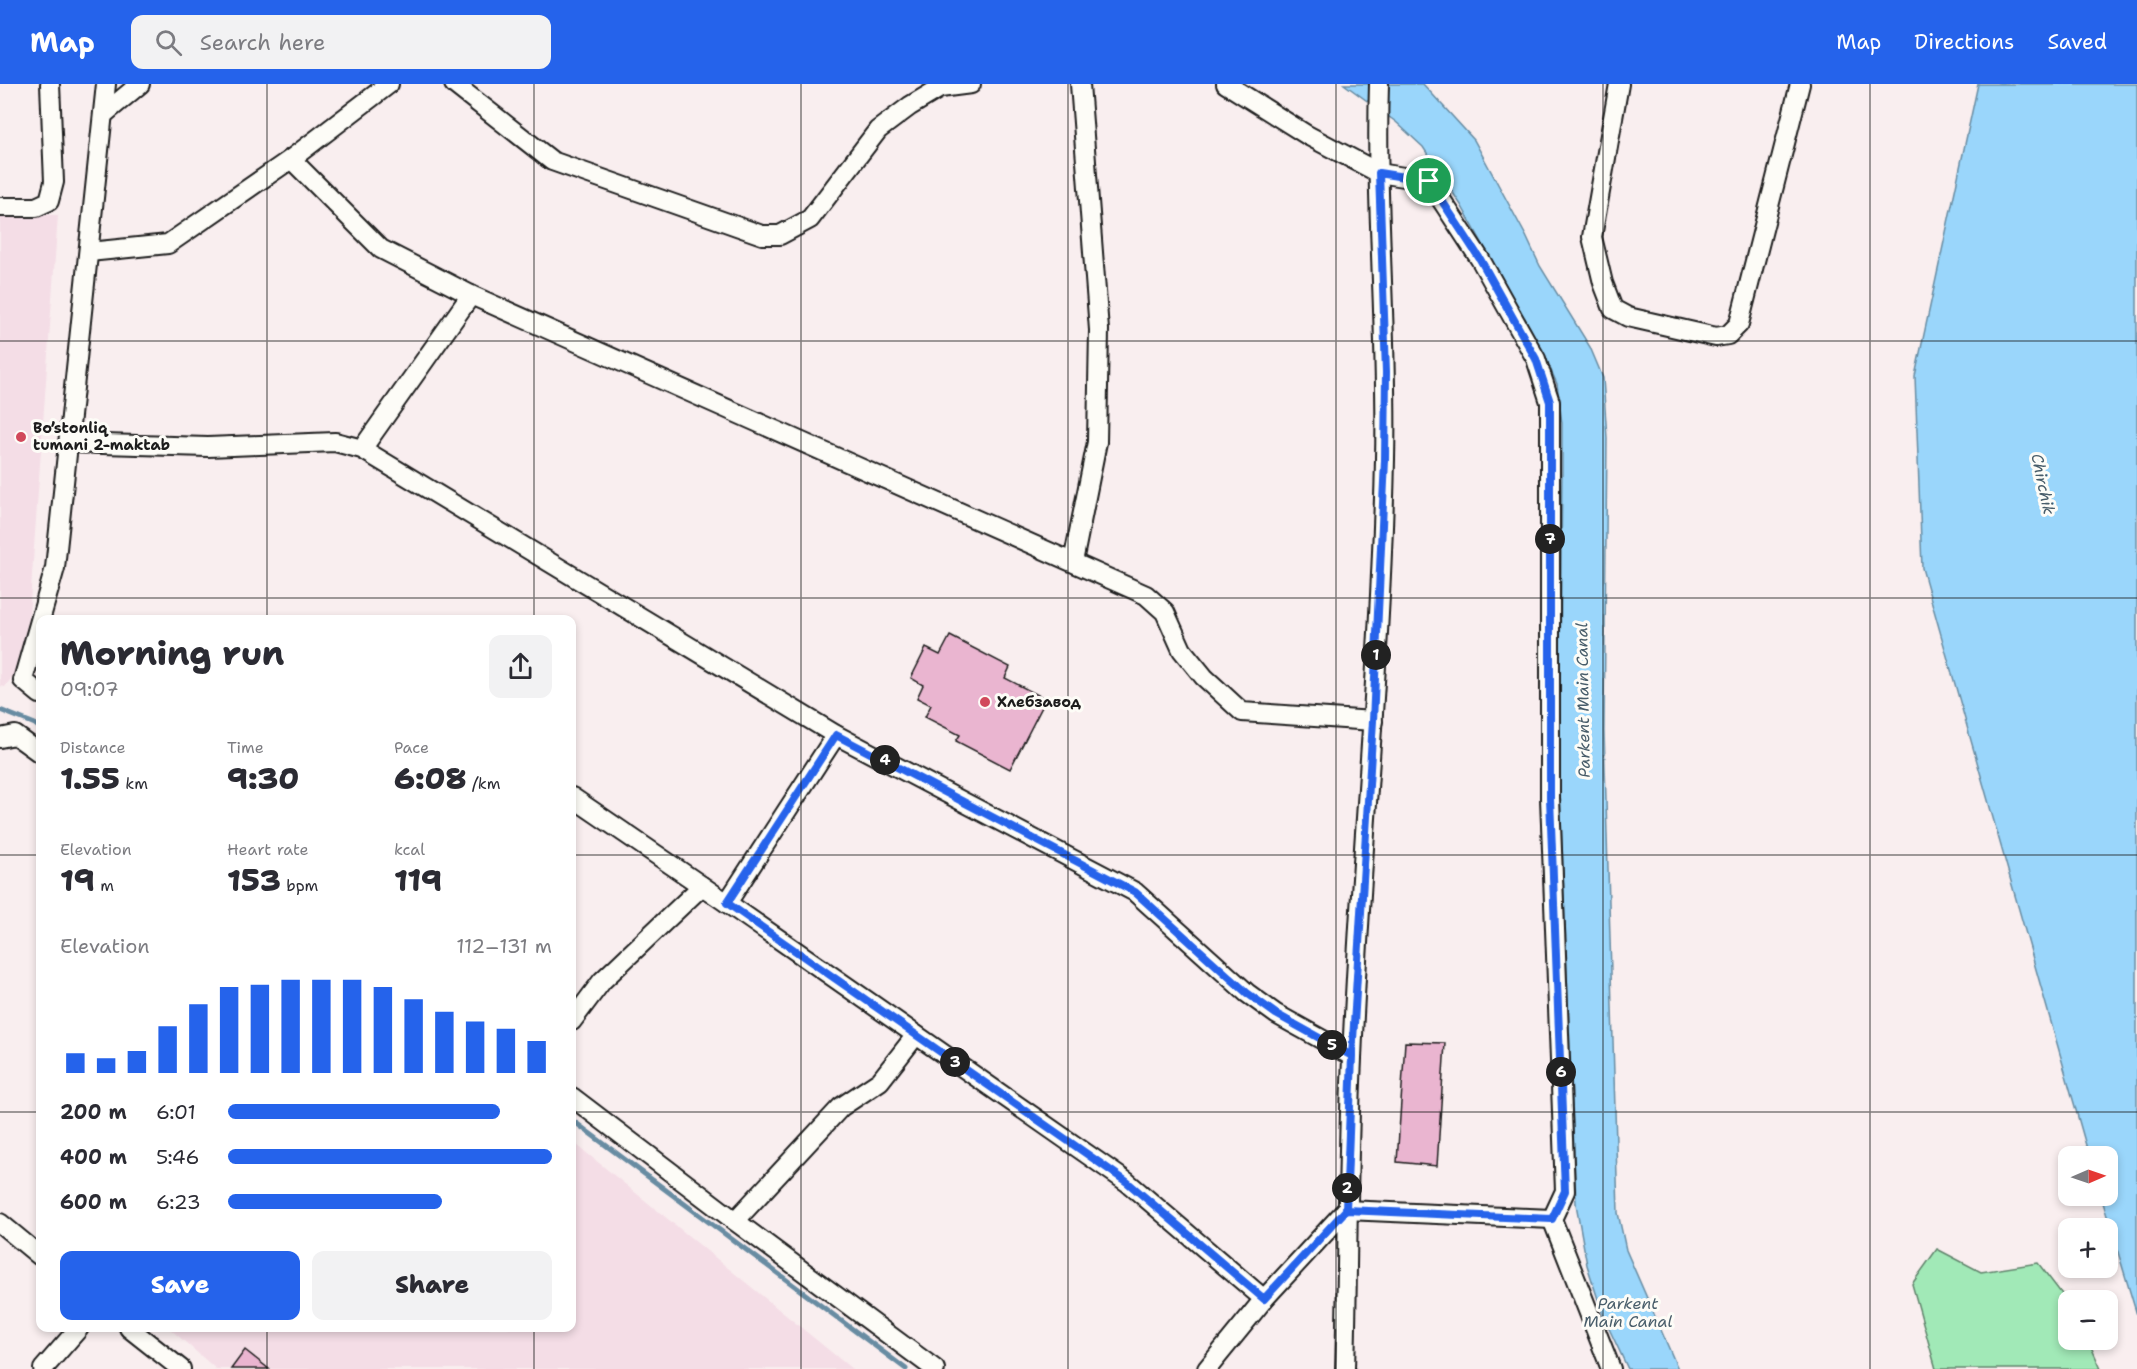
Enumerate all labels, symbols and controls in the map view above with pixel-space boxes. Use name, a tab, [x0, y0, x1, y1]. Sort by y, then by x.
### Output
search box	[131, 15, 551, 69]
text: Map	[30, 23, 95, 61]
icon: search	[152, 26, 185, 59]
text: Search here	[200, 28, 325, 57]
text: Map	[1836, 28, 1881, 56]
text: Directions	[1914, 28, 2014, 56]
text: Saved	[2047, 28, 2107, 56]
pin	[1403, 155, 1454, 206]
icon: arrive	[1412, 164, 1445, 197]
place label: Bo’stonliq tumani 2-maktab	[33, 418, 170, 455]
marker: Bo’stonliq tumani 2-maktab	[14, 430, 28, 444]
water label: Chirchik	[2026, 451, 2060, 517]
pin: 7	[1535, 524, 1565, 554]
text: 7	[1544, 528, 1556, 549]
water label: Parkent Main Canal	[1571, 622, 1595, 778]
text: Morning run	[60, 631, 284, 676]
button: share	[489, 635, 552, 698]
pin: 1	[1361, 640, 1391, 670]
text: 1	[1372, 644, 1380, 665]
text: 09:07	[60, 676, 119, 702]
place label: Хлебзавод	[997, 692, 1082, 712]
marker: Хлебзавод	[978, 695, 992, 709]
text: Distance	[60, 737, 126, 758]
text: Time	[227, 737, 264, 758]
text: Pace	[394, 737, 429, 758]
pin: 4	[870, 745, 900, 775]
text: 4	[879, 749, 891, 770]
text: 1.55	[60, 758, 120, 799]
text: 9:30	[227, 758, 299, 799]
text: 6:08	[394, 758, 466, 799]
text: km	[120, 773, 148, 794]
text: /km	[466, 773, 500, 794]
text: Elevation	[60, 839, 132, 860]
text: Heart rate	[227, 839, 309, 860]
text: kcal	[394, 839, 425, 860]
text: 19	[60, 860, 95, 901]
text: 153	[227, 860, 281, 901]
text: 119	[394, 860, 442, 901]
text: m	[95, 875, 114, 896]
text: bpm	[281, 875, 318, 896]
text: Elevation	[60, 933, 150, 959]
text: 112–131 m	[456, 933, 552, 959]
pin: 5	[1317, 1030, 1347, 1060]
text: 5	[1327, 1034, 1337, 1055]
pin: 3	[940, 1047, 970, 1077]
text: 3	[949, 1051, 961, 1072]
pin: 6	[1546, 1057, 1576, 1087]
text: 6	[1555, 1061, 1567, 1082]
text: 200 m	[60, 1099, 127, 1125]
text: 6:01	[156, 1099, 196, 1125]
text: 400 m	[60, 1144, 127, 1170]
text: 5:46	[156, 1144, 199, 1170]
north arrow	[2058, 1146, 2118, 1206]
map controls	[2058, 1146, 2118, 1350]
pin: 2	[1332, 1173, 1362, 1203]
text: 2	[1341, 1177, 1353, 1198]
text: 600 m	[60, 1189, 127, 1215]
text: 6:23	[156, 1189, 201, 1215]
button: +	[2058, 1218, 2118, 1278]
button: Save	[60, 1251, 300, 1320]
button: Share	[312, 1251, 552, 1320]
button: −	[2058, 1290, 2118, 1350]
water label: Parkent Main Canal	[1583, 1293, 1673, 1332]

